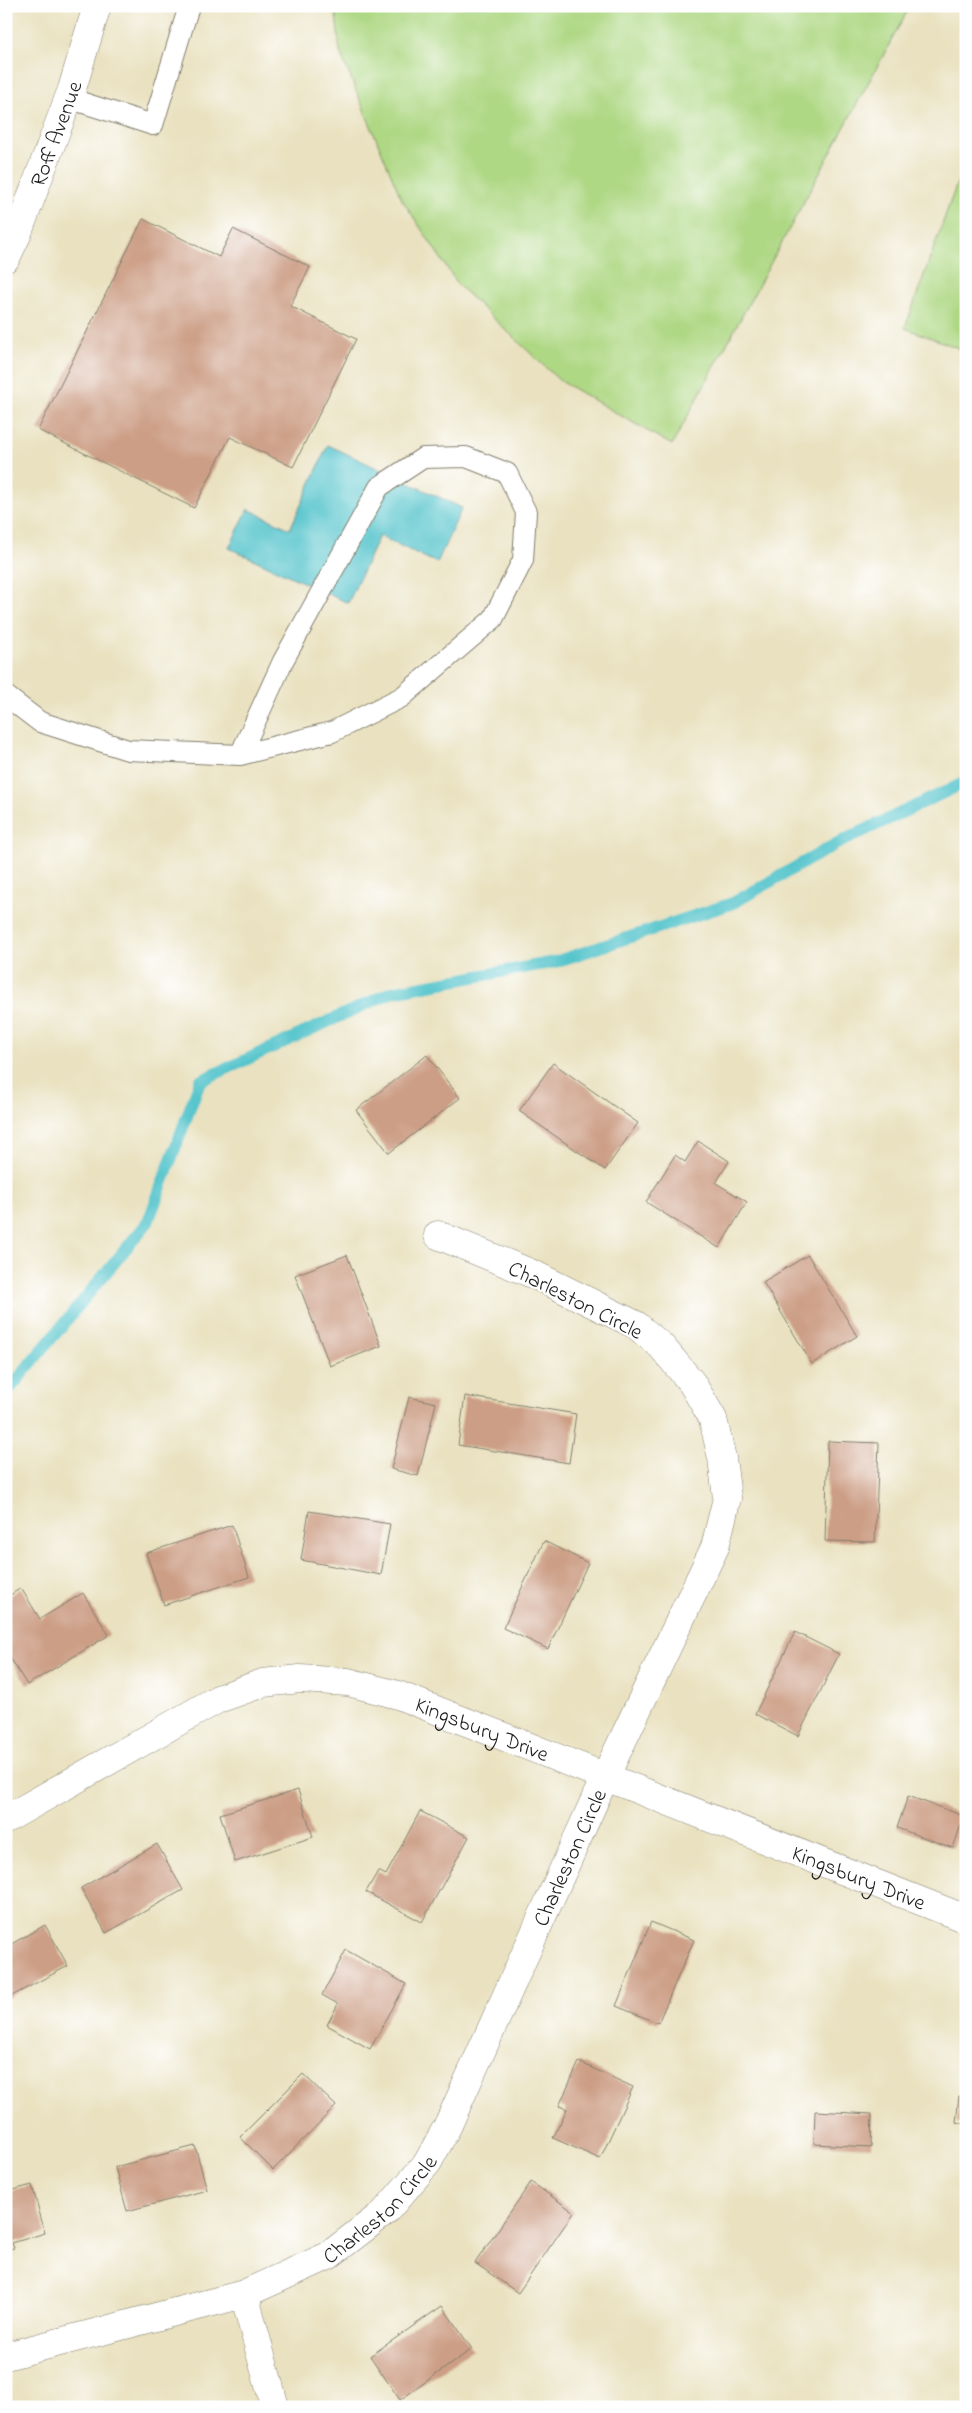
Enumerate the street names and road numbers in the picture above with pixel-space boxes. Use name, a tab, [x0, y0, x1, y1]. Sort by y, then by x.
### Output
street label: Roff Avenue	[24, 78, 93, 192]
street label: Charleston Circle	[502, 1254, 648, 1349]
street label: Kingsbury Drive	[410, 1690, 553, 1772]
street label: Charleston Circle	[527, 1784, 617, 1932]
street label: Kingsbury Drive	[786, 1839, 930, 1920]
street label: Charleston Circle	[317, 2151, 447, 2273]

